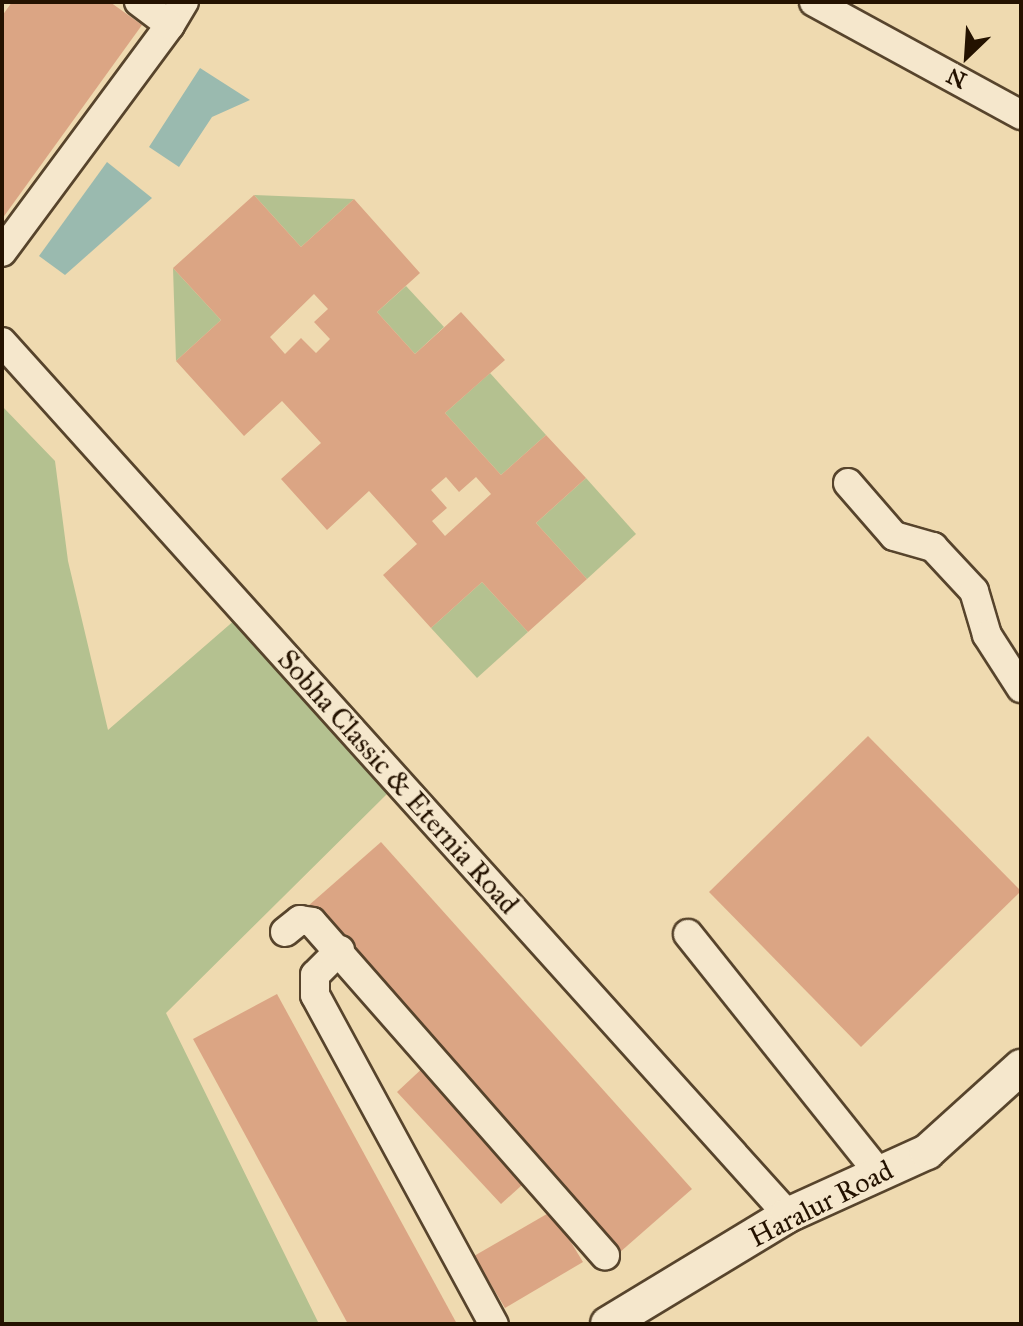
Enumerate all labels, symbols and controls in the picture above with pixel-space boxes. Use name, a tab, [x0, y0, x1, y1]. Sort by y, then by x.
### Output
north arrow	[927, 16, 1007, 96]
text: N	[942, 62, 971, 94]
street label: Sobha Classic & Eternia Road	[270, 643, 526, 921]
street label: Haralur Road	[743, 1153, 899, 1255]

